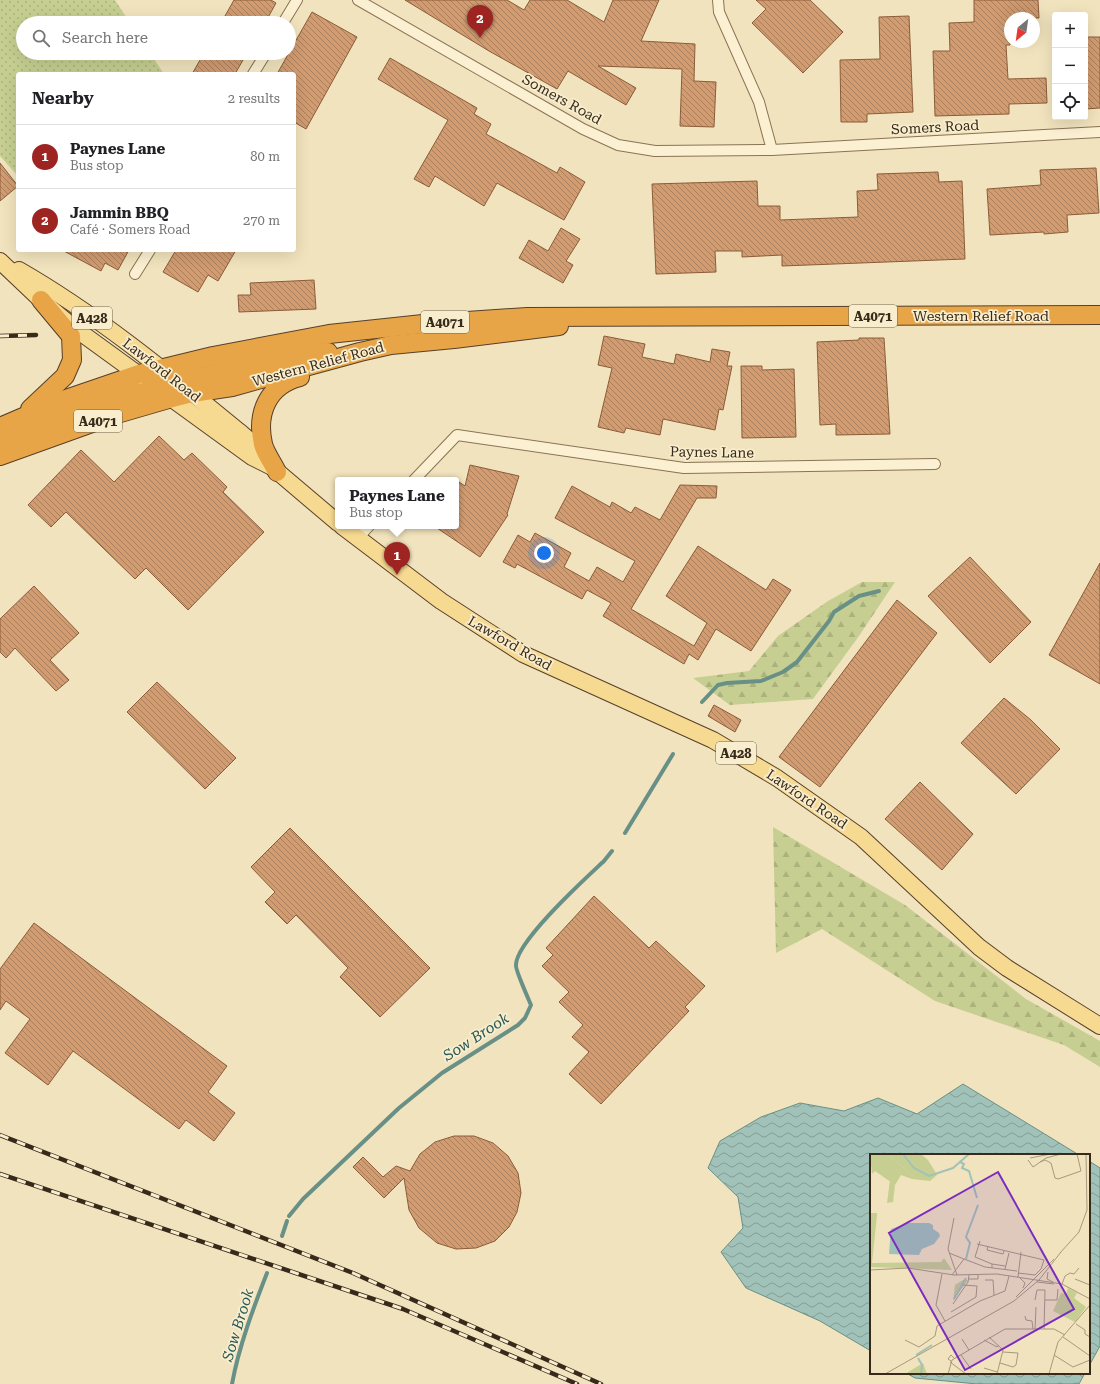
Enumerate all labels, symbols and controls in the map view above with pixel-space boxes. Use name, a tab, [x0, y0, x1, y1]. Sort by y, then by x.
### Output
pin: 2	[467, 5, 493, 38]
north arrow	[1004, 12, 1040, 48]
map controls	[1052, 12, 1088, 120]
button: +	[1052, 12, 1088, 48]
search box	[16, 16, 296, 60]
icon: search	[30, 27, 52, 49]
text: Search here	[62, 29, 148, 47]
button: −	[1052, 48, 1088, 84]
street label: Somers Road	[519, 71, 605, 127]
button: locate	[1052, 84, 1088, 120]
text: Nearby	[32, 88, 94, 108]
text: 2 results	[228, 91, 280, 106]
street label: Somers Road	[890, 117, 980, 137]
text: Paynes Lane	[70, 140, 165, 158]
text: 1	[41, 149, 49, 164]
text: 80 m	[250, 149, 280, 164]
text: Bus stop	[70, 158, 124, 173]
text: Jammin BBQ	[70, 204, 169, 222]
text: 2	[41, 213, 49, 228]
text: 270 m	[243, 213, 280, 228]
text: Café · Somers Road	[70, 222, 190, 237]
road number: A4071	[849, 305, 897, 327]
road number: A428	[72, 307, 112, 329]
street label: Western Relief Road	[913, 308, 1049, 324]
road number: A4071	[421, 311, 469, 333]
street label: Lawford Road	[120, 335, 204, 405]
street label: Western Relief Road	[250, 339, 386, 389]
road number: A4071	[74, 410, 122, 432]
street label: Paynes Lane	[670, 443, 755, 461]
popup	[335, 477, 459, 529]
text: Paynes Lane	[349, 487, 445, 505]
text: Bus stop	[349, 505, 403, 520]
pin: 1	[384, 542, 410, 575]
your location	[534, 543, 554, 563]
street label: Lawford Road	[465, 613, 555, 673]
road number: A428	[716, 742, 756, 764]
street label: Lawford Road	[763, 766, 851, 832]
water label: Sow Brook	[439, 1009, 513, 1065]
inset map	[870, 1154, 1090, 1374]
water label: Sow Brook	[218, 1286, 258, 1364]

